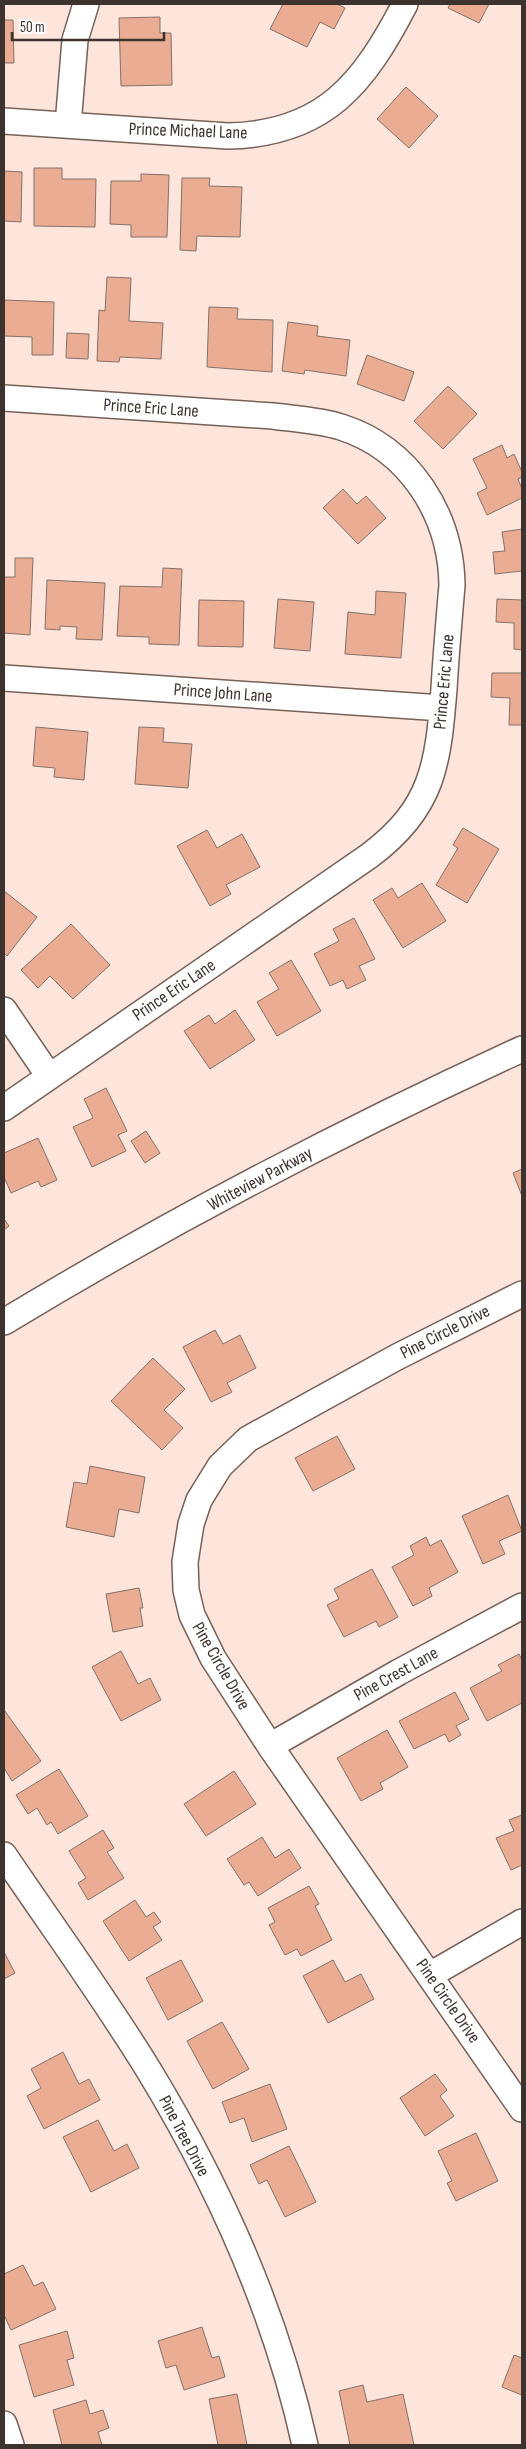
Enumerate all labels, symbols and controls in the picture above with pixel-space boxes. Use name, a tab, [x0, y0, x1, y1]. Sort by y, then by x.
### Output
scale bar	[12, 10, 165, 42]
text: 50 m	[20, 18, 45, 37]
street label: Prince Michael Lane	[128, 118, 248, 144]
street label: Prince Eric Lane	[103, 394, 199, 422]
street label: Prince Eric Lane	[429, 633, 459, 731]
street label: Prince John Lane	[173, 679, 273, 707]
street label: Prince Eric Lane	[129, 955, 219, 1025]
street label: Whiteview Parkway	[204, 1143, 316, 1215]
street label: Pine Circle Drive	[397, 1300, 493, 1364]
street label: Pine Circle Drive	[187, 1618, 255, 1714]
street label: Pine Crest Lane	[350, 1642, 442, 1706]
street label: Pine Circle Drive	[411, 1955, 485, 2047]
street label: Pine Tree Drive	[154, 2092, 214, 2180]

